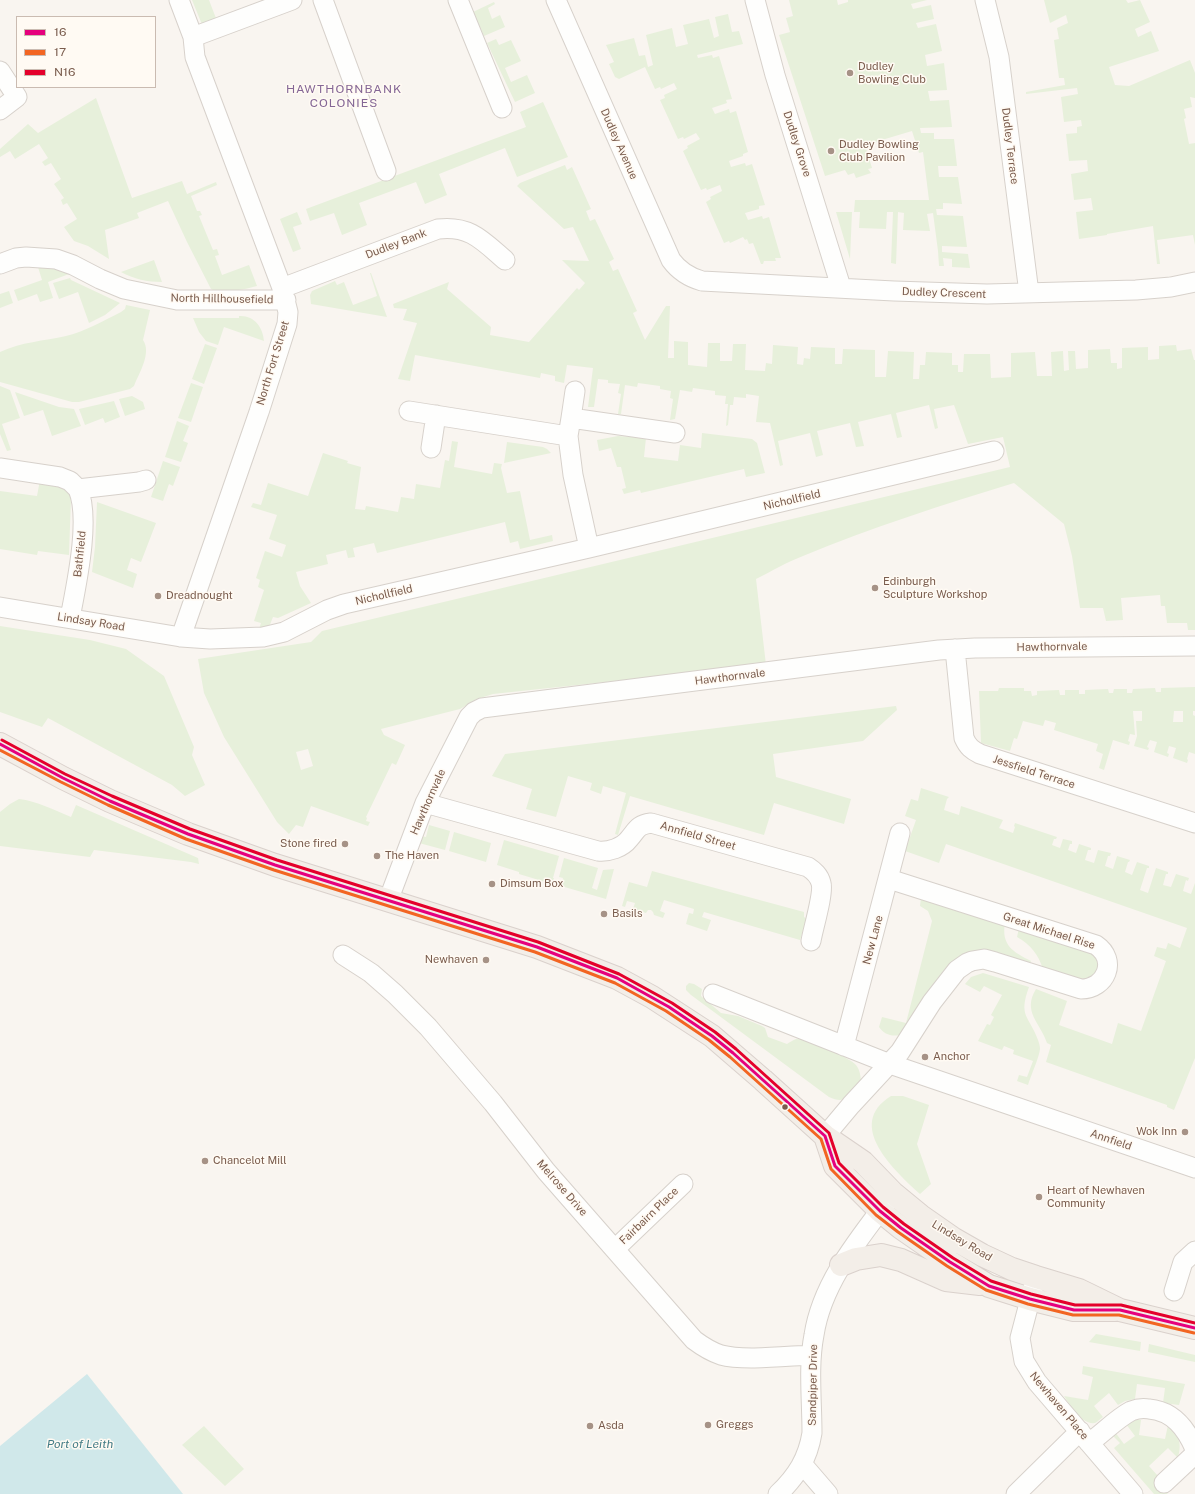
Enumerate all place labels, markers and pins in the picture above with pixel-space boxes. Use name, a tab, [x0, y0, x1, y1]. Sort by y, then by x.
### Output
place label: Dudley Bowling Club	[858, 60, 926, 86]
marker: Dudley Bowling Club	[845, 68, 855, 78]
place label: Dudley Bowling Club Pavilion	[839, 138, 919, 164]
marker: Dudley Bowling Club Pavilion	[826, 146, 836, 156]
place label: Edinburgh Sculpture Workshop	[883, 575, 987, 601]
marker: Edinburgh Sculpture Workshop	[870, 583, 880, 593]
place label: Dreadnought	[166, 589, 233, 603]
marker: Dreadnought	[153, 591, 163, 601]
place label: Stone fired	[280, 837, 337, 851]
marker: Stone fired	[340, 839, 350, 849]
place label: The Haven	[385, 849, 439, 863]
marker: The Haven	[372, 851, 382, 861]
place label: Dimsum Box	[500, 877, 564, 891]
marker: Dimsum Box	[487, 879, 497, 889]
place label: Basils	[612, 907, 642, 921]
marker: Basils	[599, 909, 609, 919]
place label: Newhaven	[425, 953, 478, 967]
marker: Newhaven	[481, 955, 491, 965]
place label: Anchor	[933, 1050, 970, 1064]
marker: Anchor	[920, 1052, 930, 1062]
unlabelled marker	[780, 1102, 790, 1112]
place label: Wok Inn	[1136, 1125, 1177, 1139]
marker: Wok Inn	[1180, 1127, 1190, 1137]
place label: Chancelot Mill	[213, 1154, 287, 1168]
marker: Chancelot Mill	[200, 1156, 210, 1166]
place label: Heart of Newhaven Community	[1047, 1184, 1145, 1210]
marker: Heart of Newhaven Community	[1034, 1192, 1044, 1202]
place label: Greggs	[716, 1418, 753, 1432]
place label: Asda	[598, 1419, 624, 1433]
marker: Greggs	[703, 1420, 713, 1430]
marker: Asda	[585, 1421, 595, 1431]

